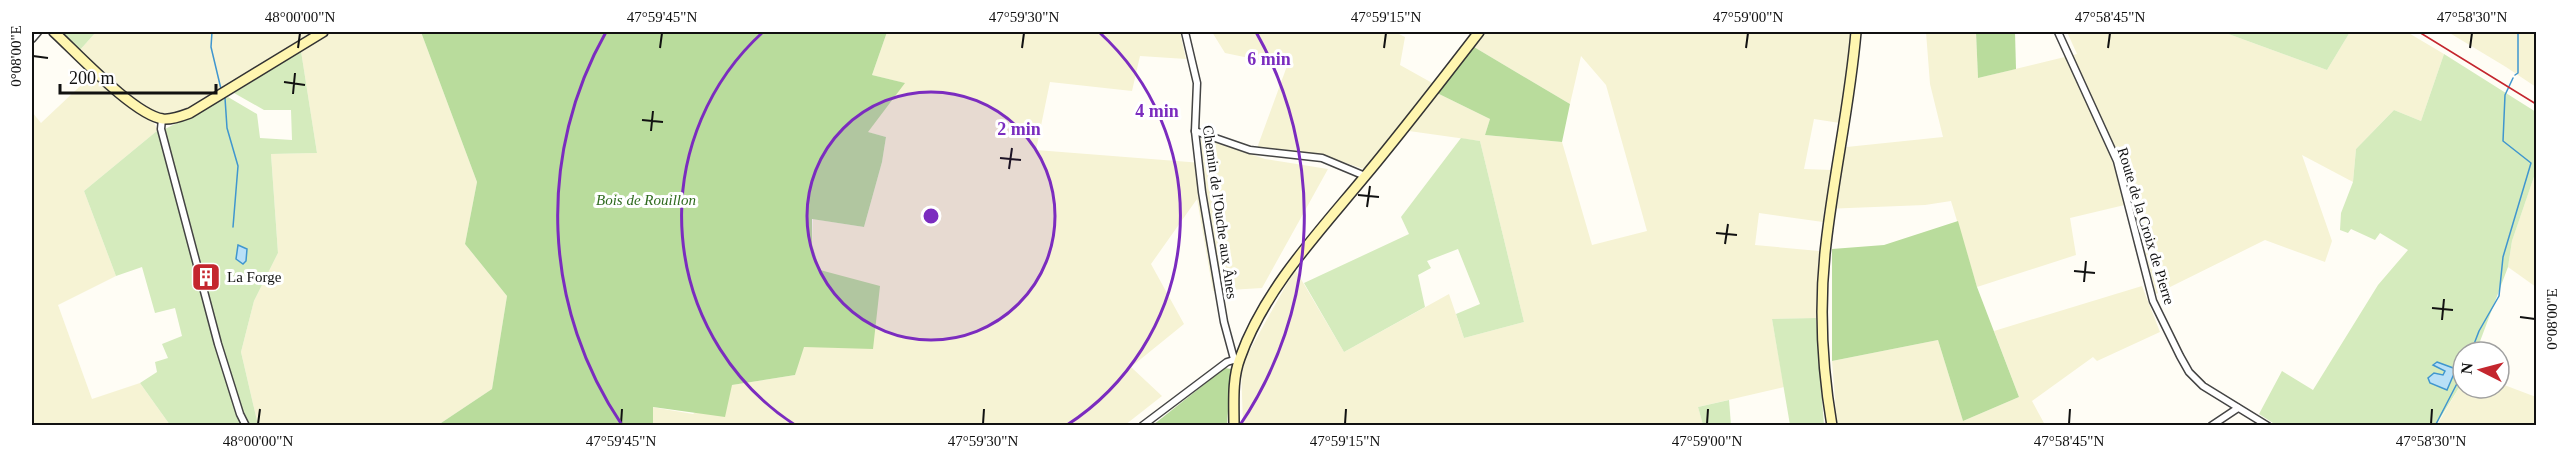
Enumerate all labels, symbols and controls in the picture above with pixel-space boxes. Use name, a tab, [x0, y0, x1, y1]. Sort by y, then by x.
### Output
text: 48°00'00"N	[265, 9, 335, 25]
text: 47°59'45"N	[627, 9, 697, 25]
text: 47°59'30"N	[989, 9, 1059, 25]
text: 47°59'15"N	[1351, 9, 1421, 25]
text: 47°59'00"N	[1713, 9, 1783, 25]
text: 47°58'45"N	[2075, 9, 2145, 25]
text: 47°58'30"N	[2437, 9, 2507, 25]
text: 0°08'00"E	[8, 25, 24, 87]
text: 6 min	[1247, 49, 1291, 69]
scale bar	[60, 57, 216, 95]
text: 200 m	[69, 68, 115, 88]
text: 4 min	[1135, 101, 1179, 121]
text: 2 min	[997, 119, 1041, 139]
street label: Chemin de l'Ouche aux Ânes	[1200, 124, 1240, 300]
street label: Route de la Croix de Pierre	[2114, 145, 2178, 307]
park label: Bois de Rouillon	[596, 192, 696, 208]
centre of rings	[921, 206, 941, 226]
building icon: La Forge	[190, 261, 222, 293]
place label: La Forge	[227, 269, 282, 285]
text: 0°08'00"E	[2544, 288, 2560, 350]
north arrow	[2451, 340, 2511, 400]
text: N	[2458, 361, 2476, 375]
text: 48°00'00"N	[223, 433, 293, 449]
text: 47°59'45"N	[586, 433, 656, 449]
text: 47°59'30"N	[948, 433, 1018, 449]
text: 47°59'15"N	[1310, 433, 1380, 449]
text: 47°59'00"N	[1672, 433, 1742, 449]
text: 47°58'45"N	[2034, 433, 2104, 449]
text: 47°58'30"N	[2396, 433, 2466, 449]

